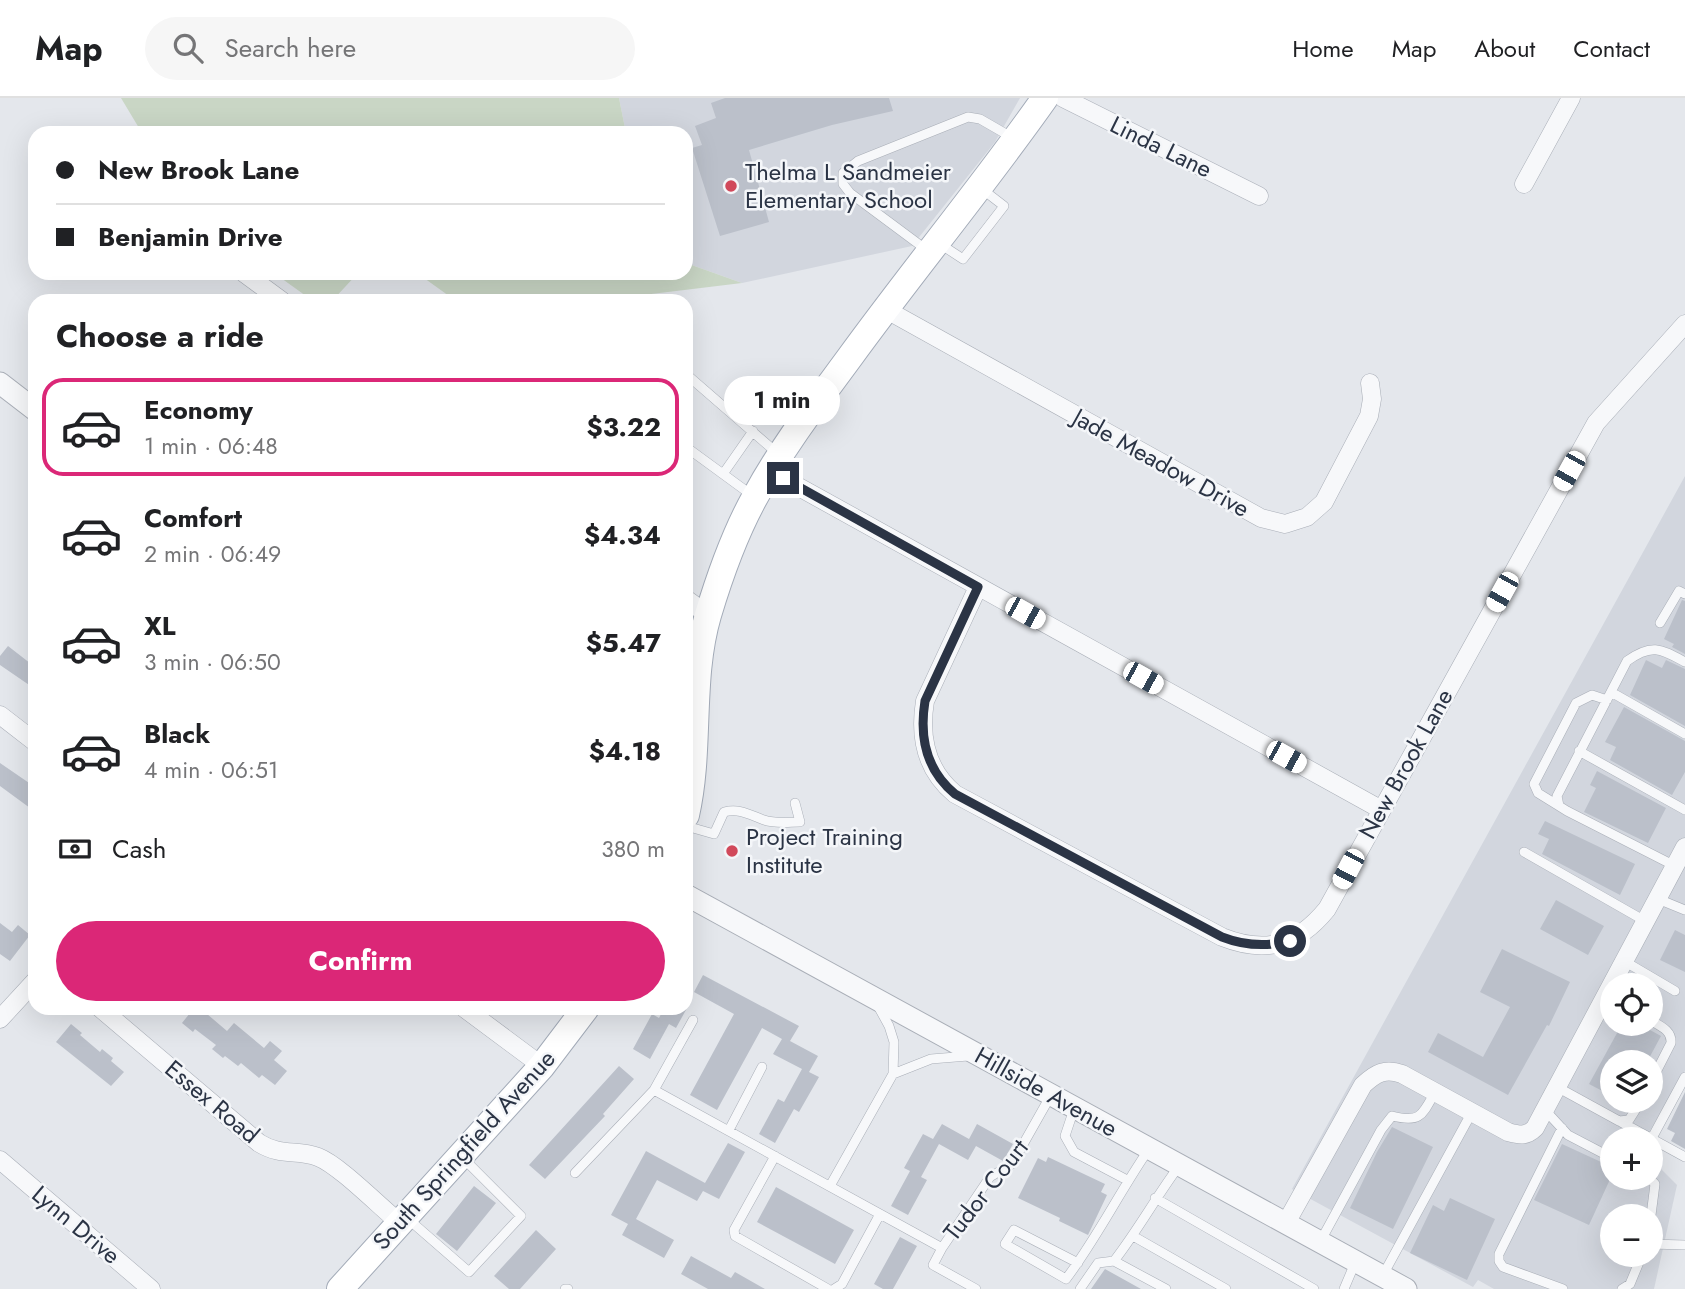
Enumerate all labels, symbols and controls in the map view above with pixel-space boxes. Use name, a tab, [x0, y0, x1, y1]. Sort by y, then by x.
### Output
search box	[145, 17, 635, 80]
text: Map	[35, 25, 103, 72]
icon: search	[169, 29, 207, 67]
text: Search here	[225, 29, 356, 67]
text: Home	[1292, 31, 1354, 66]
text: Map	[1392, 31, 1436, 66]
text: About	[1474, 31, 1535, 66]
text: Contact	[1573, 31, 1650, 66]
street label: Linda Lane	[1104, 107, 1218, 186]
text: New Brook Lane	[98, 151, 299, 189]
place label: Thelma L Sandmeier Elementary School	[745, 154, 952, 217]
marker: Thelma L Sandmeier Elementary School	[723, 178, 739, 194]
text: Benjamin Drive	[98, 218, 283, 256]
text: Choose a ride	[56, 313, 264, 359]
callout: 1 min	[725, 376, 841, 426]
text: 1 min	[753, 383, 811, 417]
text: Economy	[144, 391, 253, 429]
icon: car	[60, 396, 123, 459]
street label: Jade Meadow Drive	[1064, 398, 1256, 526]
text: $3.22	[587, 408, 661, 446]
text: 1 min · 06:48	[144, 429, 278, 463]
car	[1550, 448, 1589, 494]
route end	[767, 462, 799, 494]
text: Comfort	[144, 499, 242, 537]
icon: car	[60, 504, 123, 567]
text: $4.34	[584, 516, 661, 554]
text: 2 min · 06:49	[144, 537, 281, 571]
car	[1483, 569, 1522, 615]
car	[1002, 594, 1049, 632]
text: XL	[144, 607, 176, 645]
icon: car	[60, 612, 123, 675]
text: $5.47	[586, 624, 661, 662]
text: 3 min · 06:50	[144, 645, 281, 679]
car	[1120, 659, 1167, 697]
street label: New Brook Lane	[1350, 682, 1461, 845]
text: Black	[144, 715, 210, 753]
icon: car	[60, 720, 123, 783]
text: $4.18	[589, 732, 661, 770]
car	[1263, 738, 1310, 776]
text: 4 min · 06:51	[144, 753, 278, 787]
place label: Project Training Institute	[746, 819, 903, 882]
icon: cash	[56, 830, 94, 868]
text: Cash	[112, 830, 166, 868]
text: 380 m	[601, 832, 665, 866]
marker: Project Training Institute	[724, 843, 740, 859]
car	[1329, 846, 1368, 892]
button: Confirm	[56, 921, 665, 1001]
route start	[1274, 925, 1306, 957]
map controls	[1600, 973, 1663, 1267]
button: locate	[1600, 973, 1663, 1036]
street label: Hillside Avenue	[969, 1038, 1124, 1145]
street label: South Springfield Avenue	[364, 1042, 563, 1257]
button: layers	[1600, 1050, 1663, 1113]
street label: Essex Road	[158, 1052, 267, 1152]
button: +	[1600, 1127, 1663, 1190]
street label: Tudor Court	[935, 1131, 1037, 1248]
street label: Lynn Drive	[25, 1177, 128, 1272]
button: −	[1600, 1204, 1663, 1267]

